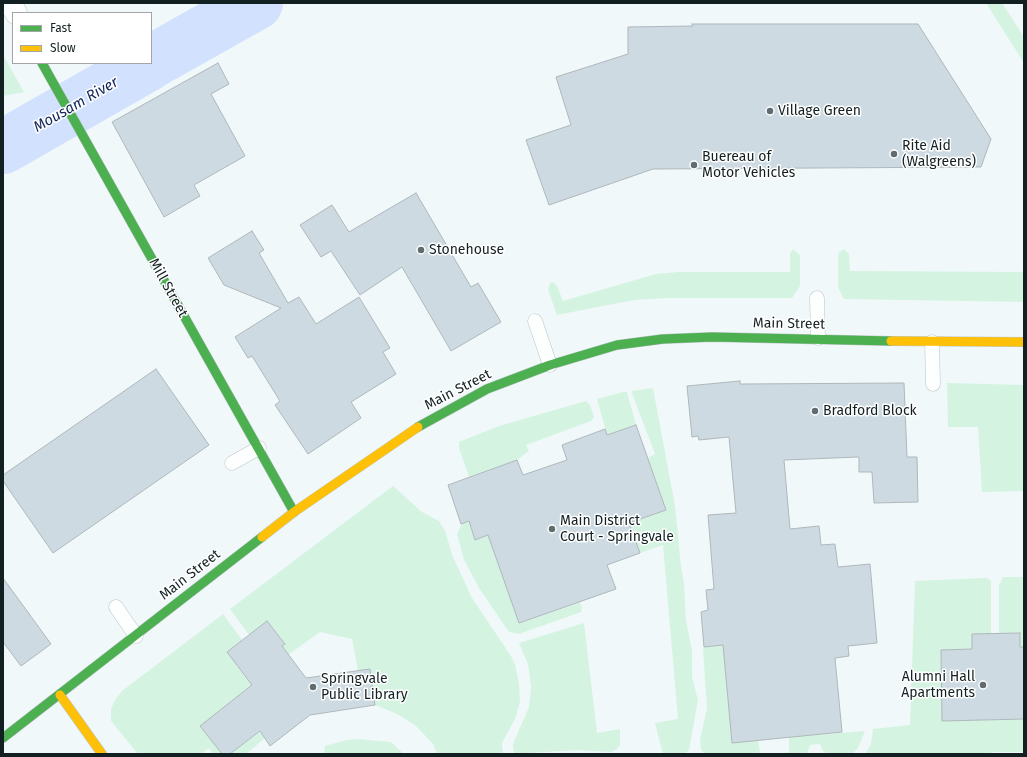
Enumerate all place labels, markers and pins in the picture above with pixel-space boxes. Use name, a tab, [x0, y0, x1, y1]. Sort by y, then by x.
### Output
place label: Village Green	[778, 103, 861, 119]
marker: Village Green	[765, 106, 775, 116]
place label: Rite Aid (Walgreens)	[902, 138, 976, 170]
place label: Buereau of Motor Vehicles	[702, 149, 795, 182]
marker: Rite Aid (Walgreens)	[889, 149, 899, 159]
marker: Buereau of Motor Vehicles	[689, 160, 699, 170]
place label: Stonehouse	[429, 242, 504, 258]
marker: Stonehouse	[416, 245, 426, 255]
place label: Bradford Block	[823, 403, 917, 419]
marker: Bradford Block	[810, 406, 820, 416]
place label: Main District Court - Springvale	[560, 513, 674, 546]
marker: Main District Court - Springvale	[547, 524, 557, 534]
place label: Alumni Hall Apartments	[901, 669, 975, 702]
place label: Springvale Public Library	[321, 671, 408, 704]
marker: Alumni Hall Apartments	[978, 680, 988, 690]
marker: Springvale Public Library	[308, 682, 318, 692]

